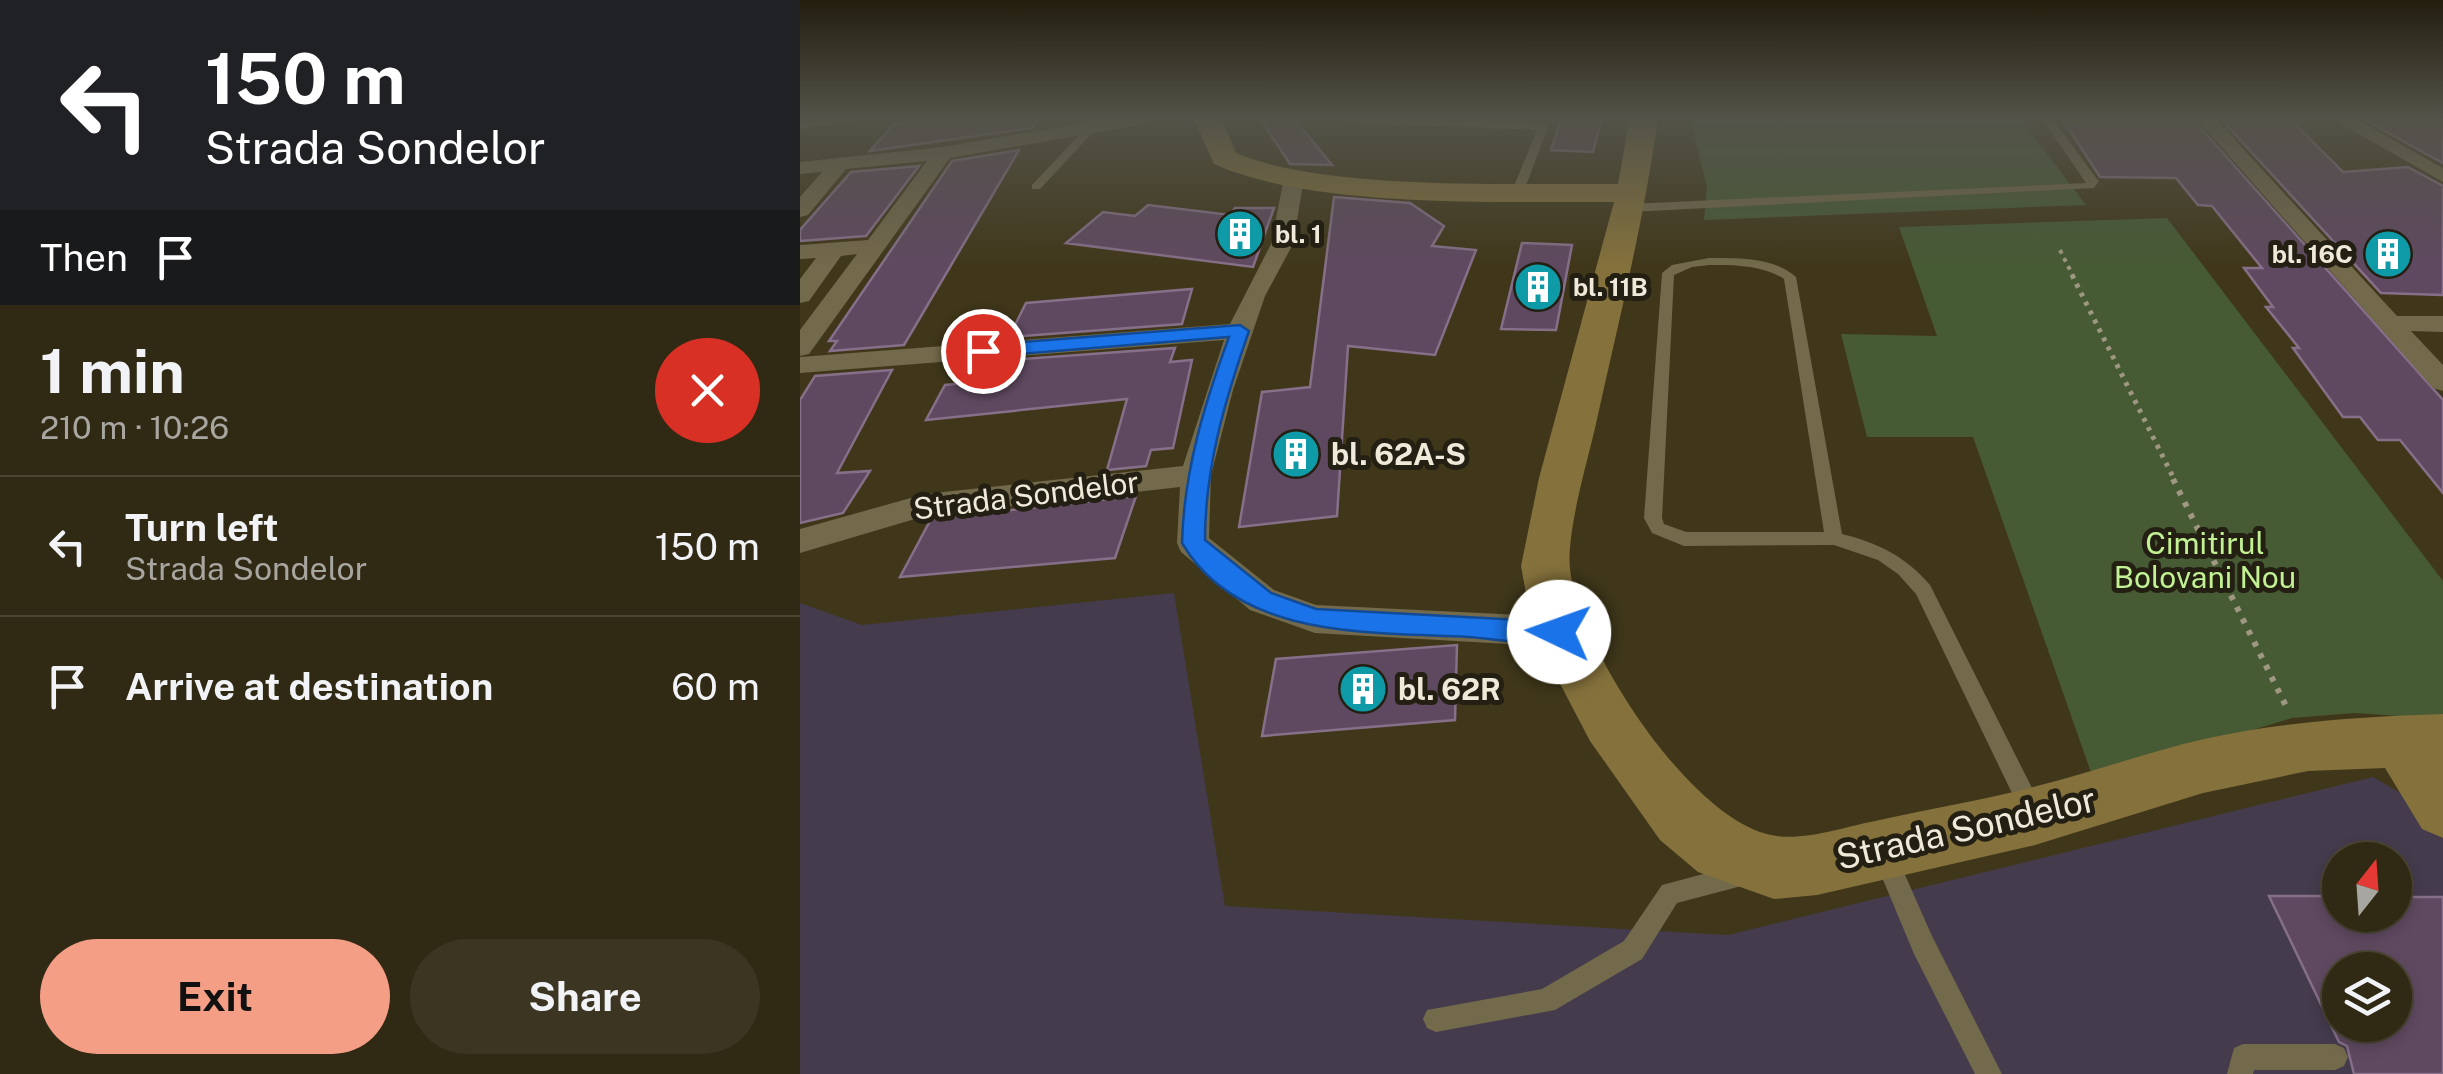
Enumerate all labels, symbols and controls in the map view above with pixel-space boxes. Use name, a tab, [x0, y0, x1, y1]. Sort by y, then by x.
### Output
text: 150 m	[205, 37, 406, 120]
icon: left	[40, 40, 170, 170]
text: Strada Sondelor	[205, 121, 546, 174]
building icon: bl. 1	[1214, 208, 1266, 260]
place label: bl. 1	[1275, 219, 1322, 249]
building icon: bl. 16C	[2362, 228, 2414, 280]
icon: arrive	[148, 230, 203, 285]
text: Then	[40, 235, 128, 280]
place label: bl. 16C	[2272, 239, 2353, 269]
building icon: bl. 11B	[1512, 261, 1564, 313]
place label: bl. 11B	[1573, 272, 1648, 302]
pin	[941, 309, 1026, 394]
icon: arrive	[956, 324, 1011, 379]
text: 1 min	[40, 336, 185, 407]
button: close	[655, 338, 760, 443]
text: 210 m · 10:26	[40, 409, 229, 446]
building icon: bl. 62A-S	[1270, 428, 1322, 480]
place label: bl. 62A-S	[1331, 436, 1466, 472]
street label: Strada Sondelor	[911, 463, 1141, 527]
text: Turn left	[125, 505, 279, 550]
icon: left	[40, 519, 95, 574]
text: 150 m	[655, 524, 760, 569]
park label: Cimitirul Bolovani Nou	[2114, 525, 2296, 595]
text: Strada Sondelor	[125, 550, 367, 587]
position arrow	[1507, 580, 1611, 684]
icon: arrive	[40, 659, 95, 714]
building icon: bl. 62R	[1337, 663, 1389, 715]
text: Arrive at destination	[125, 664, 493, 709]
text: 60 m	[671, 664, 760, 709]
place label: bl. 62R	[1398, 671, 1501, 707]
street label: Strada Sondelor	[1832, 778, 2100, 878]
north arrow	[2322, 842, 2412, 932]
map controls	[2322, 842, 2412, 1042]
button: Exit	[40, 939, 390, 1054]
button: Share	[410, 939, 760, 1054]
button: layers	[2322, 952, 2412, 1042]

